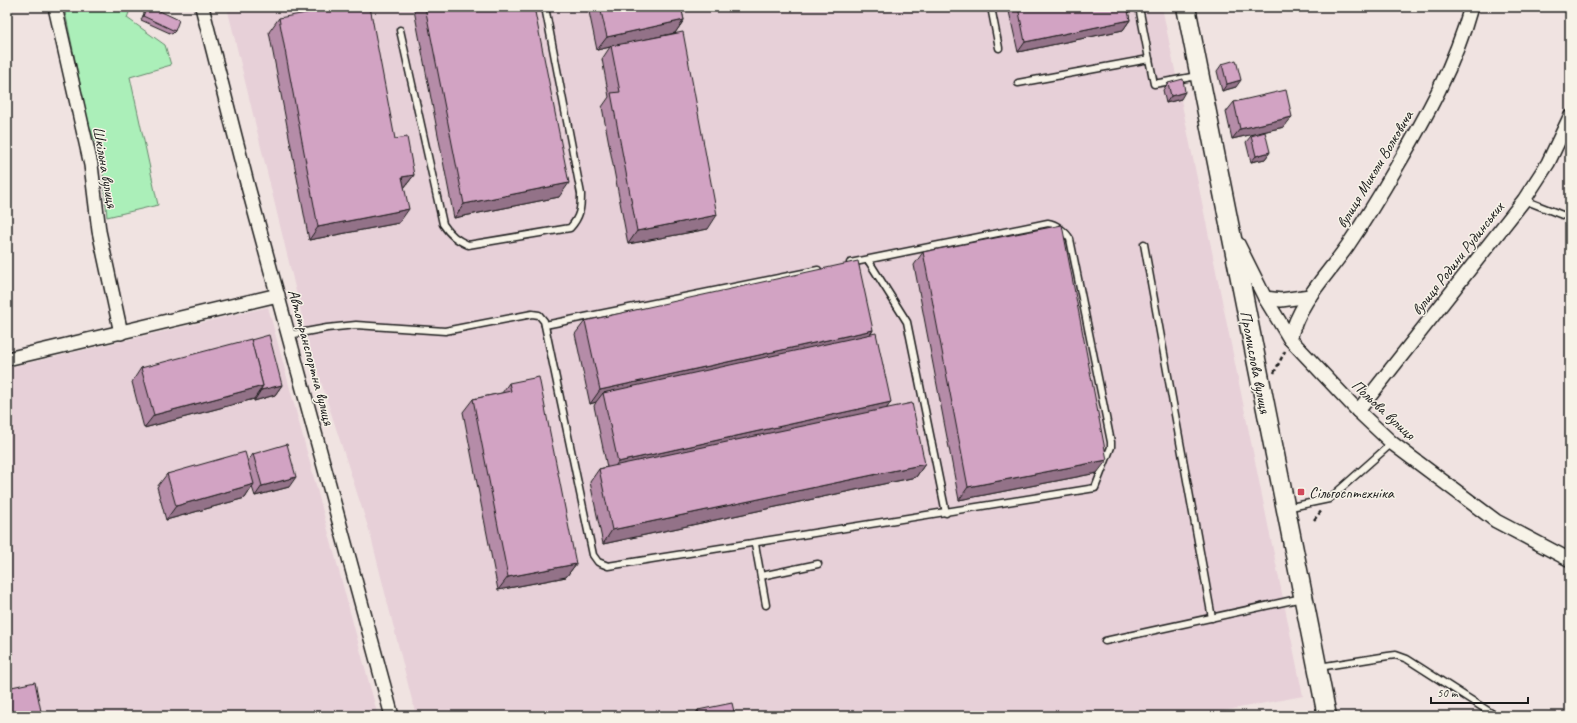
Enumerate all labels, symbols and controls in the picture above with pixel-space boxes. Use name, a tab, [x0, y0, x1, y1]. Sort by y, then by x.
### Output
street label: вулиця Миколи Волковича	[1332, 106, 1418, 232]
street label: Шкільна вулиця	[88, 125, 122, 211]
street label: вулиця Родини Рудинських	[1407, 197, 1509, 319]
street label: Автотранспортна вулиця	[283, 287, 339, 429]
street label: Промислова вулиця	[1235, 309, 1275, 416]
street label: Польова вулиця	[1347, 375, 1420, 445]
place label: Сільгосптехніка	[1309, 483, 1395, 503]
marker: Сільгосптехніка	[1296, 487, 1306, 497]
scale bar	[1431, 679, 1528, 705]
text: 50 m	[1437, 685, 1459, 701]

